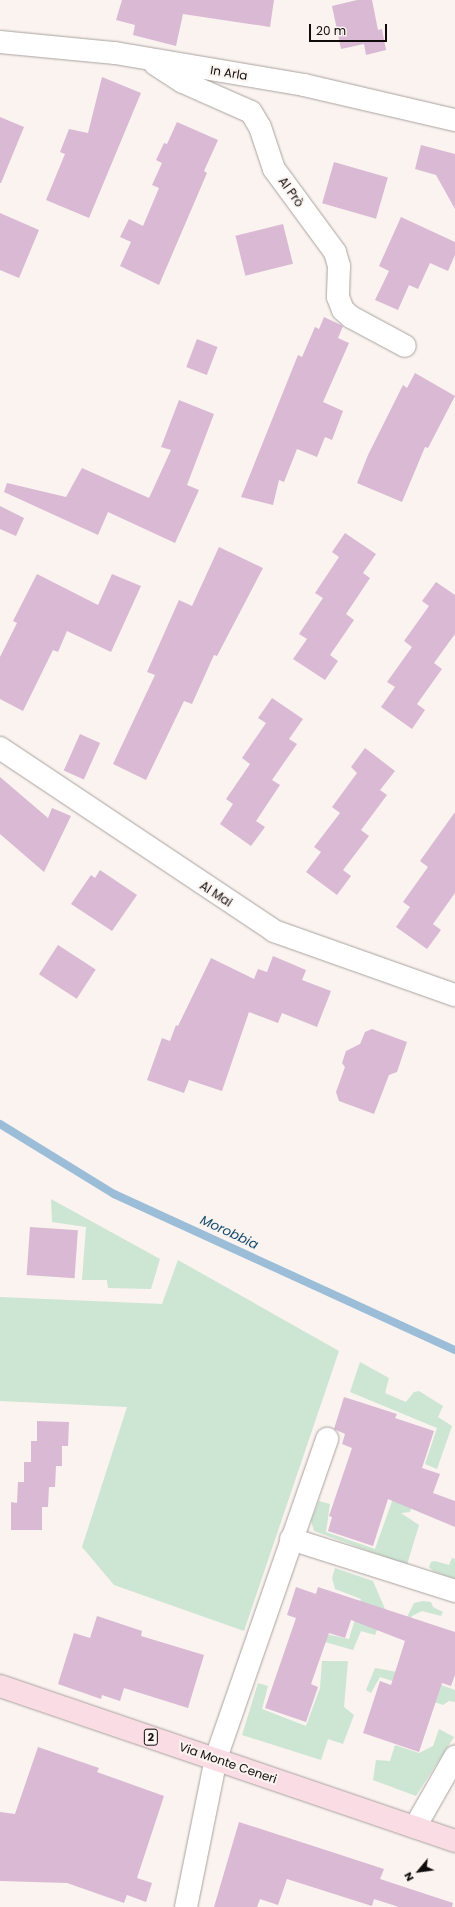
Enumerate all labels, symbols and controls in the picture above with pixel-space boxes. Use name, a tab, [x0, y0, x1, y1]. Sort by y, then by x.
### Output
scale bar	[311, 16, 389, 42]
text: 20 m	[316, 22, 346, 39]
street label: In Arla	[209, 63, 249, 83]
street label: Al Prò	[275, 174, 307, 210]
street label: Al Mai	[197, 878, 235, 910]
water label: Morobbia	[197, 1213, 261, 1253]
road number: 2	[143, 1728, 159, 1746]
street label: Via Monte Ceneri	[177, 1740, 279, 1786]
north arrow	[399, 1851, 439, 1891]
text: N	[400, 1869, 418, 1884]

